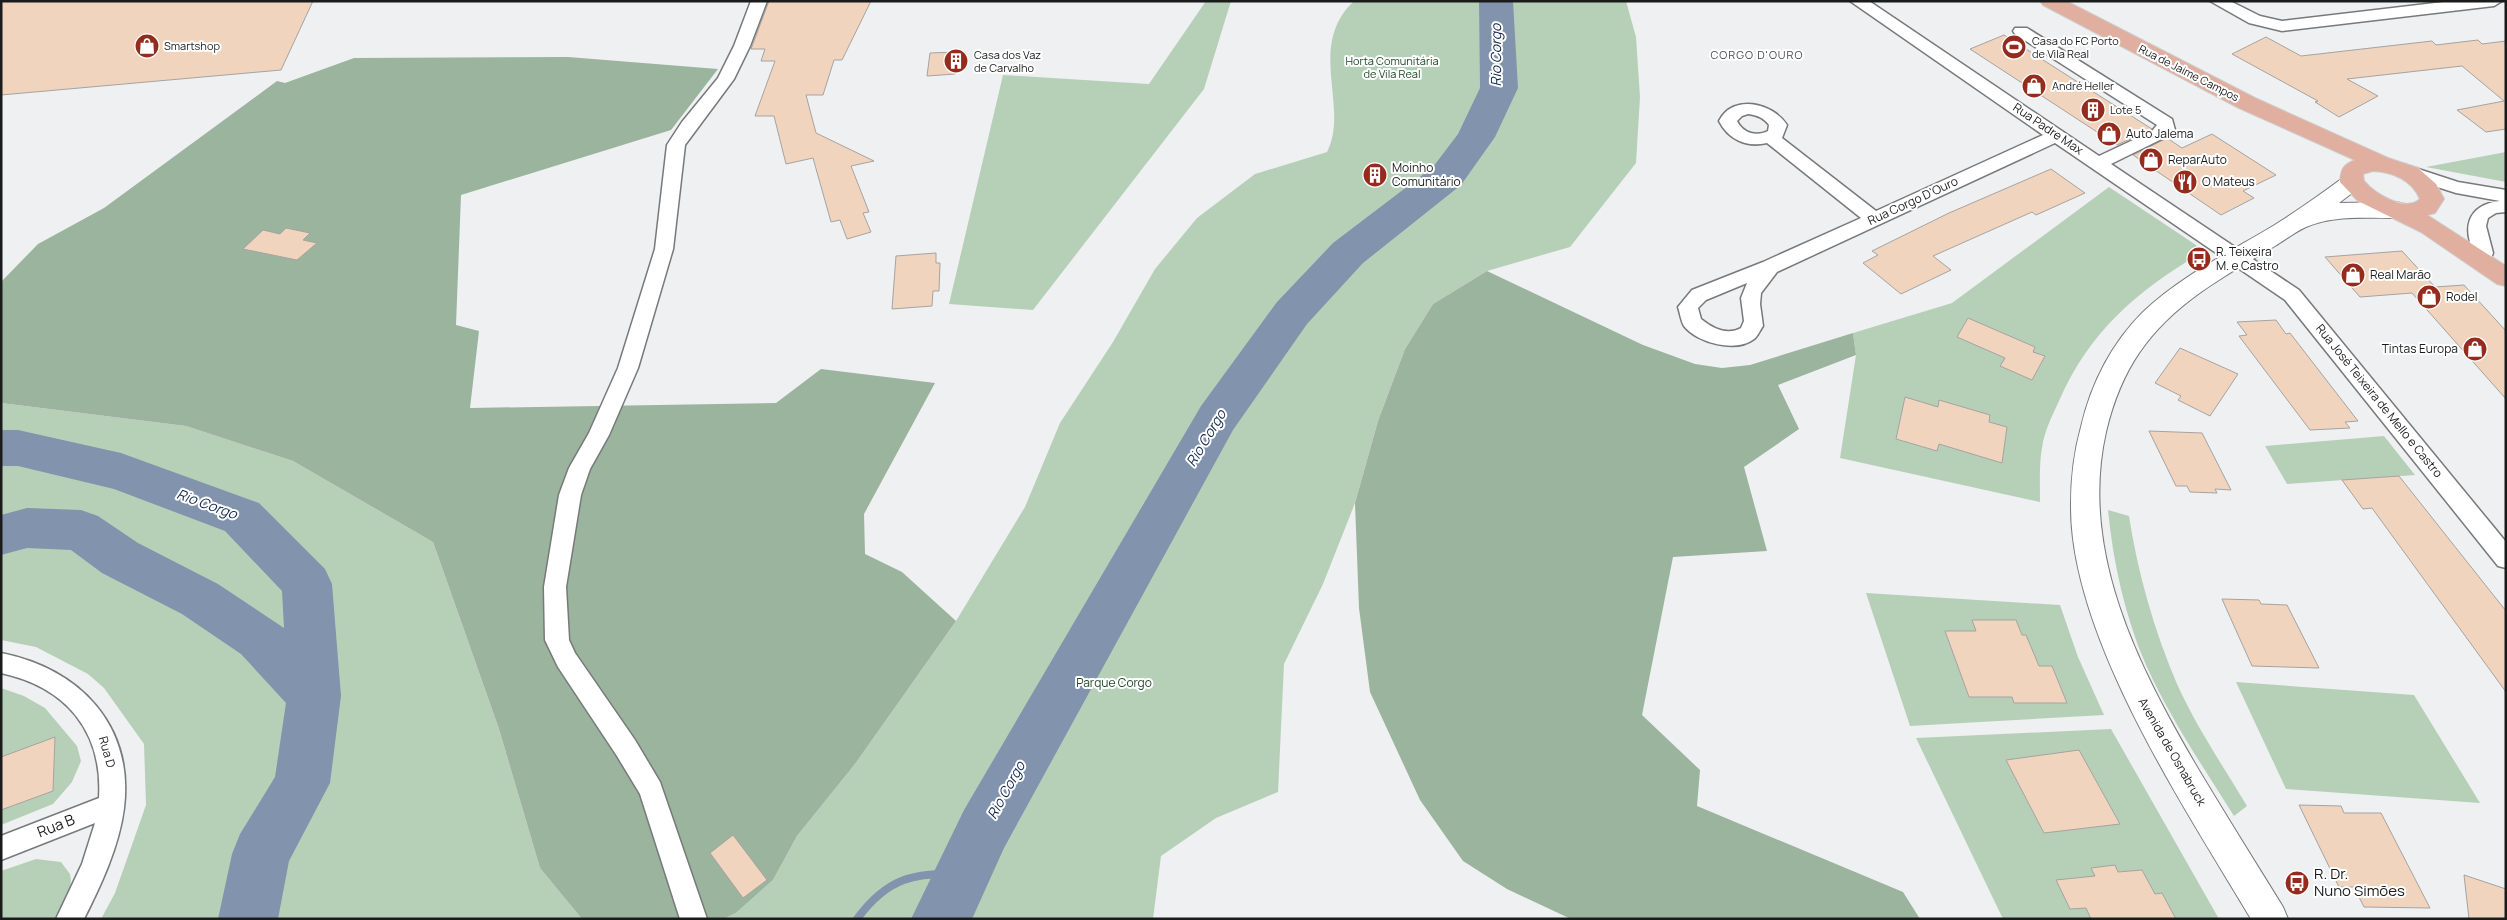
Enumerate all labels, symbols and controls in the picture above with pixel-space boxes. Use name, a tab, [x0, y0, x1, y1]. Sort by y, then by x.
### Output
water label: Rio Corgo	[1486, 23, 1505, 86]
shop icon: Smartshop	[134, 33, 160, 59]
place label: Casa do FC Porto de Vila Real	[2032, 33, 2119, 61]
sports icon: Casa do FC Porto de Vila Real	[2001, 34, 2027, 60]
place label: Smartshop	[164, 38, 220, 53]
street label: Rua de Jaime Campos	[2137, 41, 2242, 104]
place label: Casa dos Vaz de Carvalho	[974, 47, 1041, 75]
district label: CORGO D'OURO	[1711, 47, 1804, 62]
building icon: Casa dos Vaz de Carvalho	[943, 48, 969, 74]
park label: Horta Comunitária de Vila Real	[1345, 53, 1439, 81]
shop icon: André Heller	[2021, 73, 2047, 99]
place label: André Heller	[2052, 78, 2114, 93]
building icon: Lote 5	[2080, 97, 2106, 123]
street label: Rua Padre Max	[2010, 99, 2087, 159]
place label: Lote 5	[2110, 102, 2141, 117]
shop icon: Auto Jalema	[2096, 121, 2122, 147]
place label: Auto Jalema	[2126, 125, 2194, 142]
shop icon: ReparAuto	[2138, 147, 2164, 173]
place label: ReparAuto	[2168, 151, 2227, 168]
place label: Moinho Comunitário	[1392, 159, 1461, 190]
building icon: Moinho Comunitário	[1362, 162, 1388, 188]
restaurant icon: O Mateus	[2172, 169, 2198, 195]
street label: Rua Corgo D'Ouro	[1865, 172, 1961, 229]
place label: O Mateus	[2202, 173, 2255, 190]
place label: R. Teixeira M. e Castro	[2216, 243, 2279, 274]
bus stop icon: R. Teixeira M. e Castro	[2186, 246, 2212, 272]
shop icon: Real Marão	[2340, 262, 2366, 288]
place label: Real Marão	[2370, 266, 2431, 283]
shop icon: Rodel	[2416, 284, 2442, 310]
place label: Rodel	[2446, 288, 2478, 305]
street label: Rua José Teixeira de Mello e Castro	[2312, 320, 2447, 481]
shop icon: Tintas Europa	[2462, 336, 2488, 362]
place label: Tintas Europa	[2382, 340, 2458, 357]
water label: Rio Corgo	[1181, 405, 1230, 470]
water label: Rio Corgo	[174, 484, 241, 523]
park label: Parque Corgo	[1076, 674, 1152, 691]
street label: Avenida de Osnabruck	[2134, 695, 2211, 810]
street label: Rua D	[95, 734, 120, 770]
water label: Rio Corgo	[982, 757, 1029, 822]
street label: Rua B	[34, 809, 78, 842]
place label: R. Dr. Nuno Simões	[2314, 863, 2405, 901]
bus stop icon: R. Dr. Nuno Simões	[2284, 870, 2310, 896]

